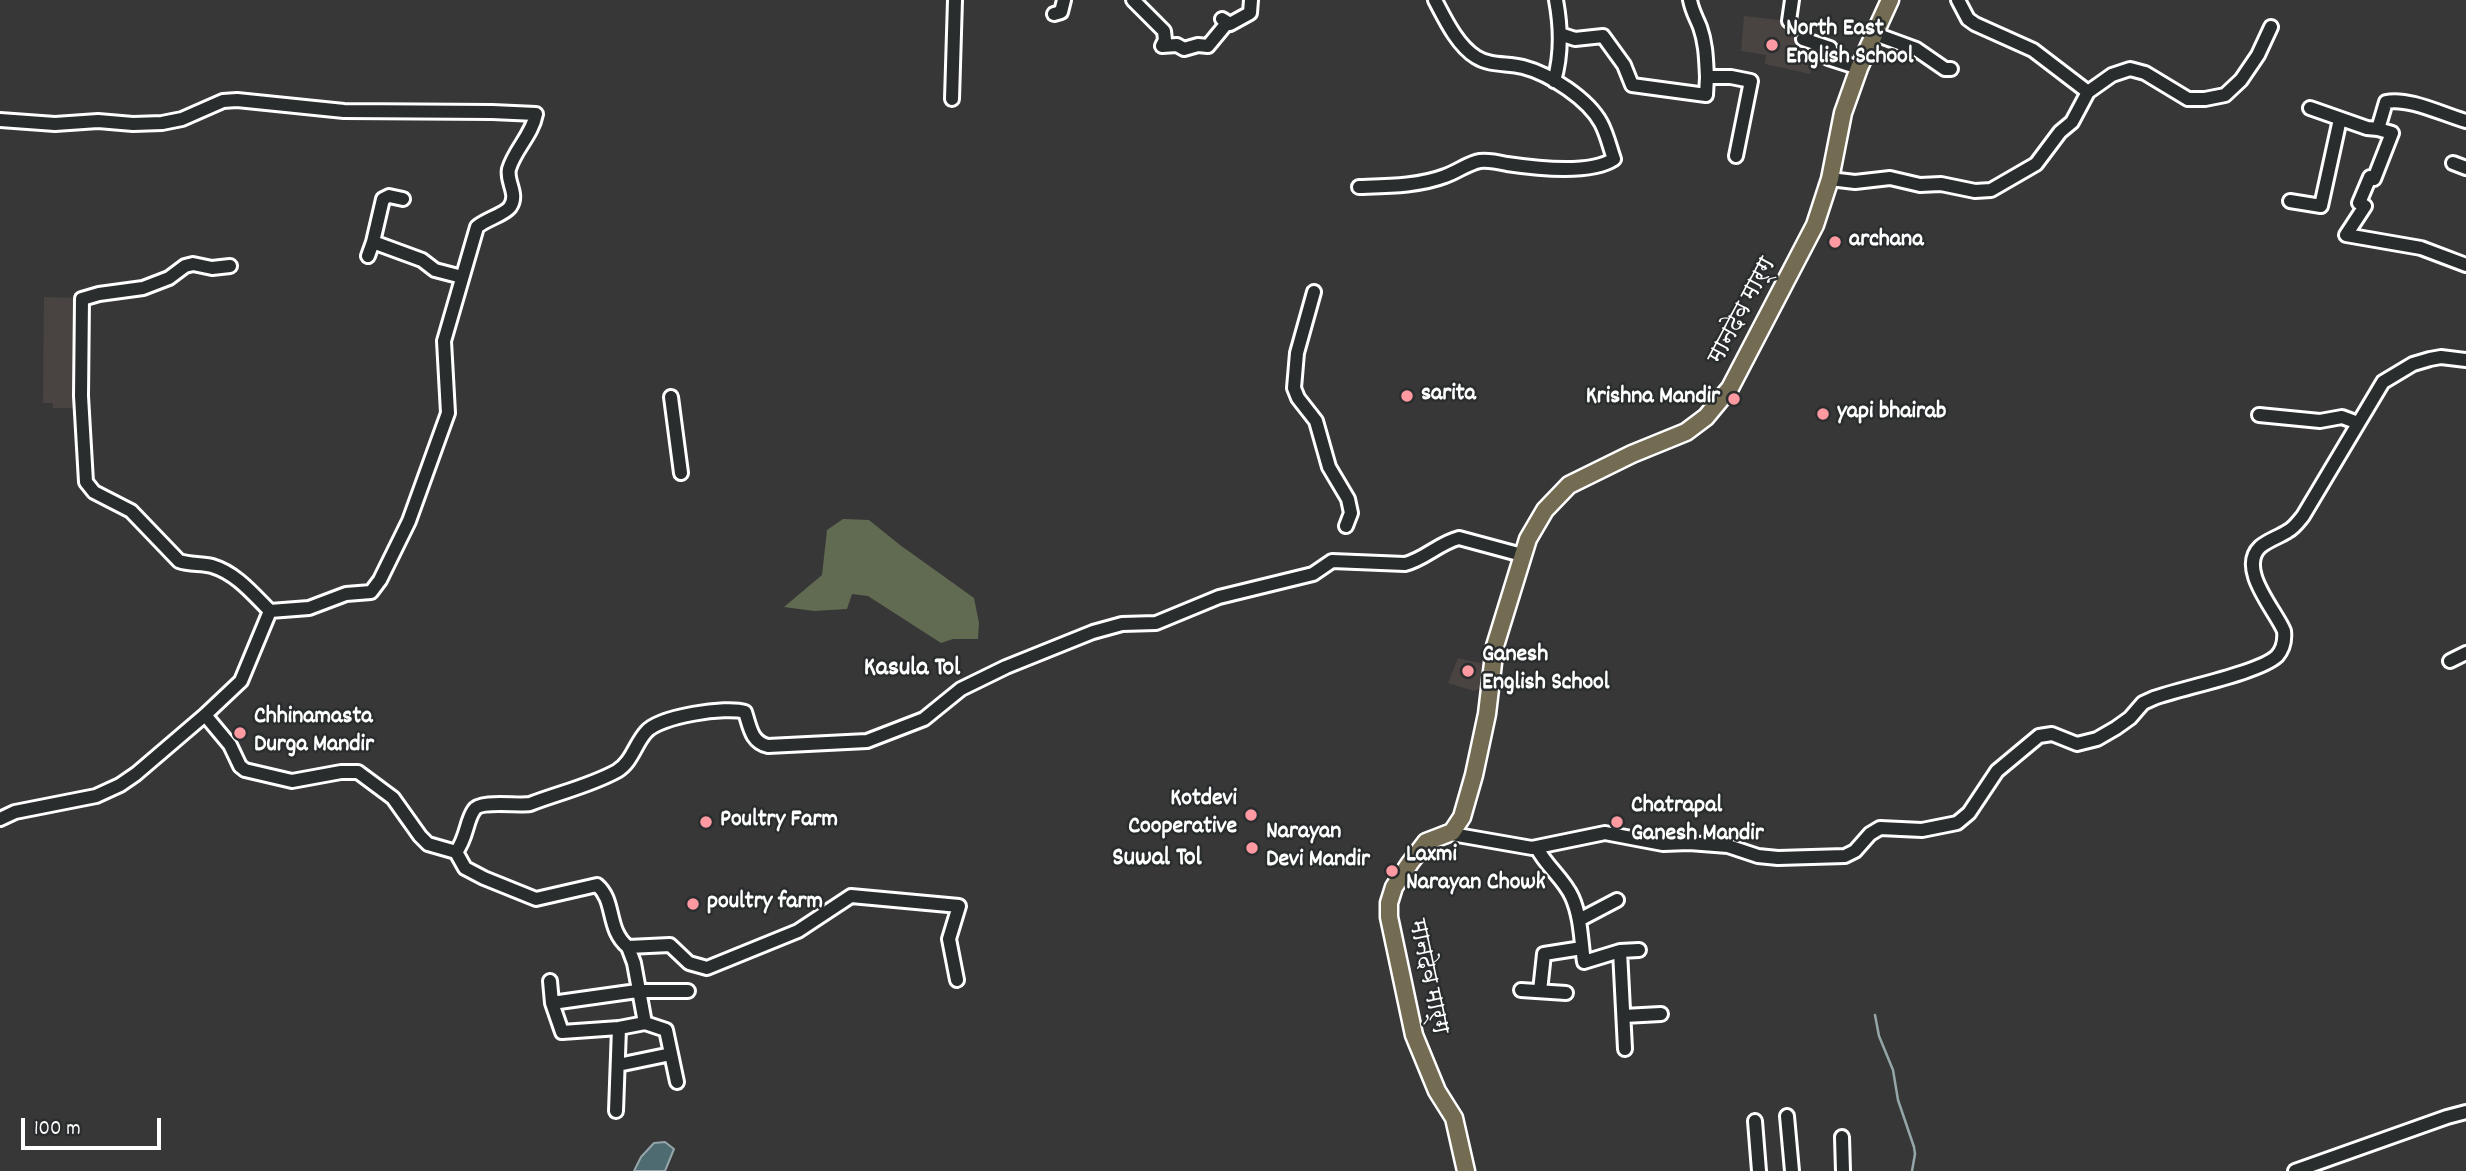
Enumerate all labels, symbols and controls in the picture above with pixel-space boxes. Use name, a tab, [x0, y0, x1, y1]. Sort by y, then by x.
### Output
place label: North East English School	[1786, 17, 1913, 73]
marker: North East English School	[1764, 37, 1780, 53]
place label: archana	[1849, 228, 1923, 256]
marker: archana	[1827, 234, 1843, 250]
street label: मानदेव मार्ग	[1704, 254, 1784, 370]
place label: sarita	[1421, 382, 1476, 410]
place label: Krishna Mandir	[1586, 385, 1720, 413]
marker: sarita	[1399, 388, 1415, 404]
marker: Krishna Mandir	[1726, 391, 1742, 407]
place label: yapi bhairab	[1837, 400, 1947, 428]
marker: yapi bhairab	[1815, 406, 1831, 422]
place label: Ganesh English School	[1482, 643, 1609, 699]
district label: Kasula Tol	[864, 654, 960, 686]
marker: Ganesh English School	[1460, 663, 1476, 679]
place label: Chhinamasta Durga Mandir	[254, 705, 374, 761]
marker: Chhinamasta Durga Mandir	[232, 725, 248, 741]
place label: Kotdevi Cooperative	[1128, 787, 1237, 843]
place label: Chatrapal Ganesh Mandir	[1631, 794, 1764, 850]
marker: Kotdevi Cooperative	[1243, 807, 1259, 823]
place label: Poultry Farm	[720, 808, 838, 836]
marker: Poultry Farm	[698, 814, 714, 830]
marker: Chatrapal Ganesh Mandir	[1609, 814, 1625, 830]
place label: Narayan Devi Mandir	[1266, 820, 1370, 876]
marker: Narayan Devi Mandir	[1244, 840, 1260, 856]
place label: Laxmi Narayan Chowk	[1406, 843, 1546, 899]
district label: Suwal Tol	[1112, 844, 1202, 876]
marker: Laxmi Narayan Chowk	[1384, 863, 1400, 879]
place label: poultry farm	[707, 890, 823, 918]
marker: poultry farm	[685, 896, 701, 912]
street label: मानदेव मार्ग	[1400, 917, 1452, 1037]
scale bar	[24, 1104, 164, 1148]
text: 100 m	[34, 1115, 81, 1145]

